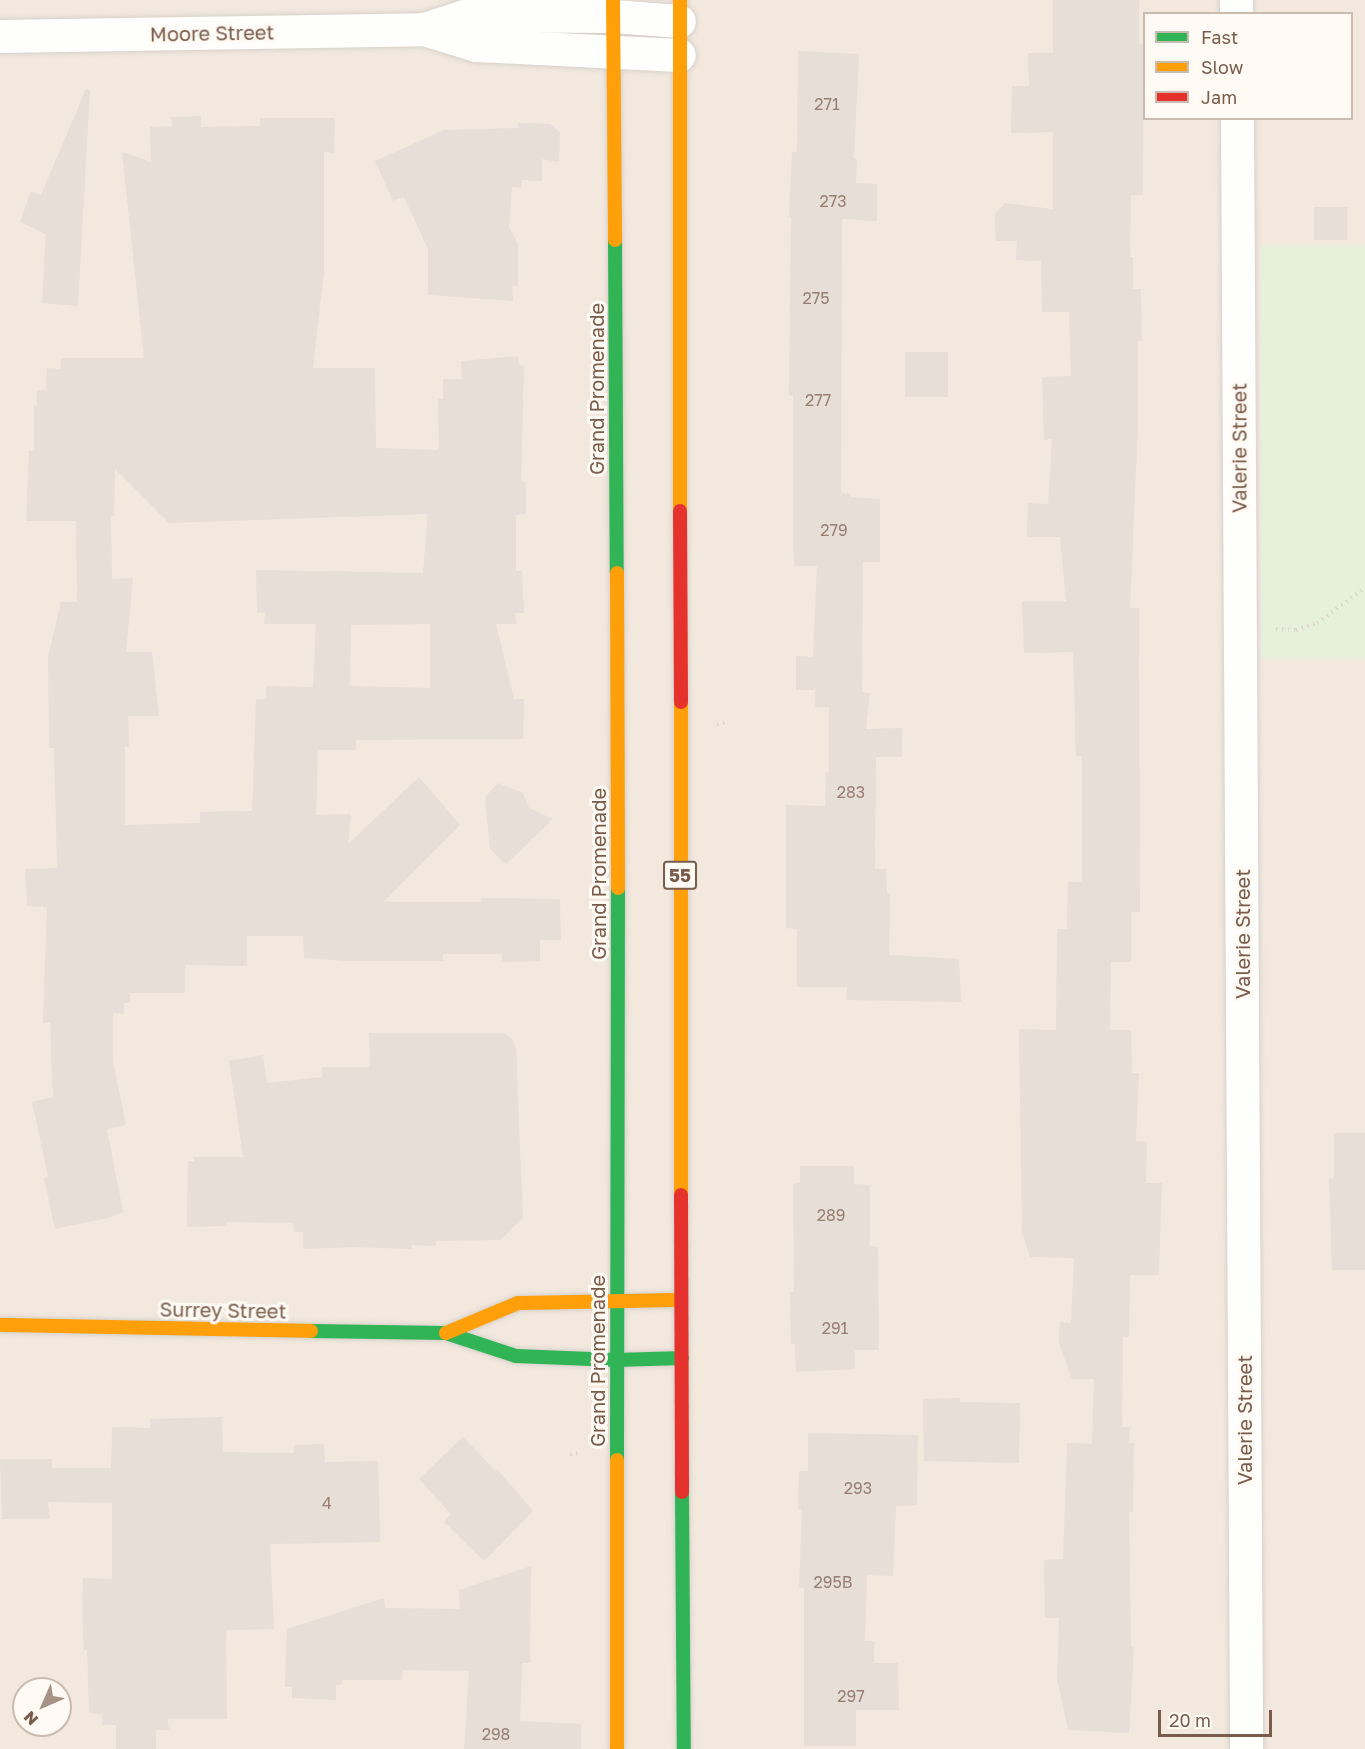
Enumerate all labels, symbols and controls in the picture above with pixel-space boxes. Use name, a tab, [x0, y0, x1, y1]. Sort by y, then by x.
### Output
legend	[1143, 12, 1353, 120]
street label: Moore Street	[150, 20, 274, 46]
text: Fast	[1201, 26, 1238, 48]
text: Slow	[1201, 56, 1243, 78]
text: Jam	[1201, 86, 1237, 108]
house number: 271	[814, 94, 840, 114]
house number: 273	[819, 191, 847, 211]
house number: 275	[802, 288, 830, 308]
street label: Grand Promenade	[584, 303, 608, 475]
street label: Valerie Street	[1227, 383, 1251, 513]
house number: 277	[805, 390, 831, 410]
house number: 279	[820, 520, 848, 540]
house number: 283	[837, 782, 865, 802]
street label: Grand Promenade	[586, 788, 610, 960]
road number: 55	[662, 860, 698, 890]
street label: Valerie Street	[1230, 869, 1254, 999]
house number: 289	[817, 1205, 845, 1225]
street label: Grand Promenade	[585, 1275, 609, 1447]
street label: Surrey Street	[159, 1297, 287, 1323]
house number: 291	[822, 1318, 848, 1338]
street label: Valerie Street	[1232, 1355, 1256, 1485]
house number: 293	[844, 1478, 872, 1498]
house number: 4	[322, 1493, 332, 1513]
house number: 295B	[814, 1572, 852, 1592]
north arrow	[12, 1677, 72, 1737]
house number: 297	[837, 1686, 865, 1706]
scale bar	[1161, 1698, 1275, 1736]
text: N	[19, 1707, 42, 1730]
text: 20 m	[1169, 1709, 1211, 1731]
house number: 298	[482, 1724, 510, 1744]

